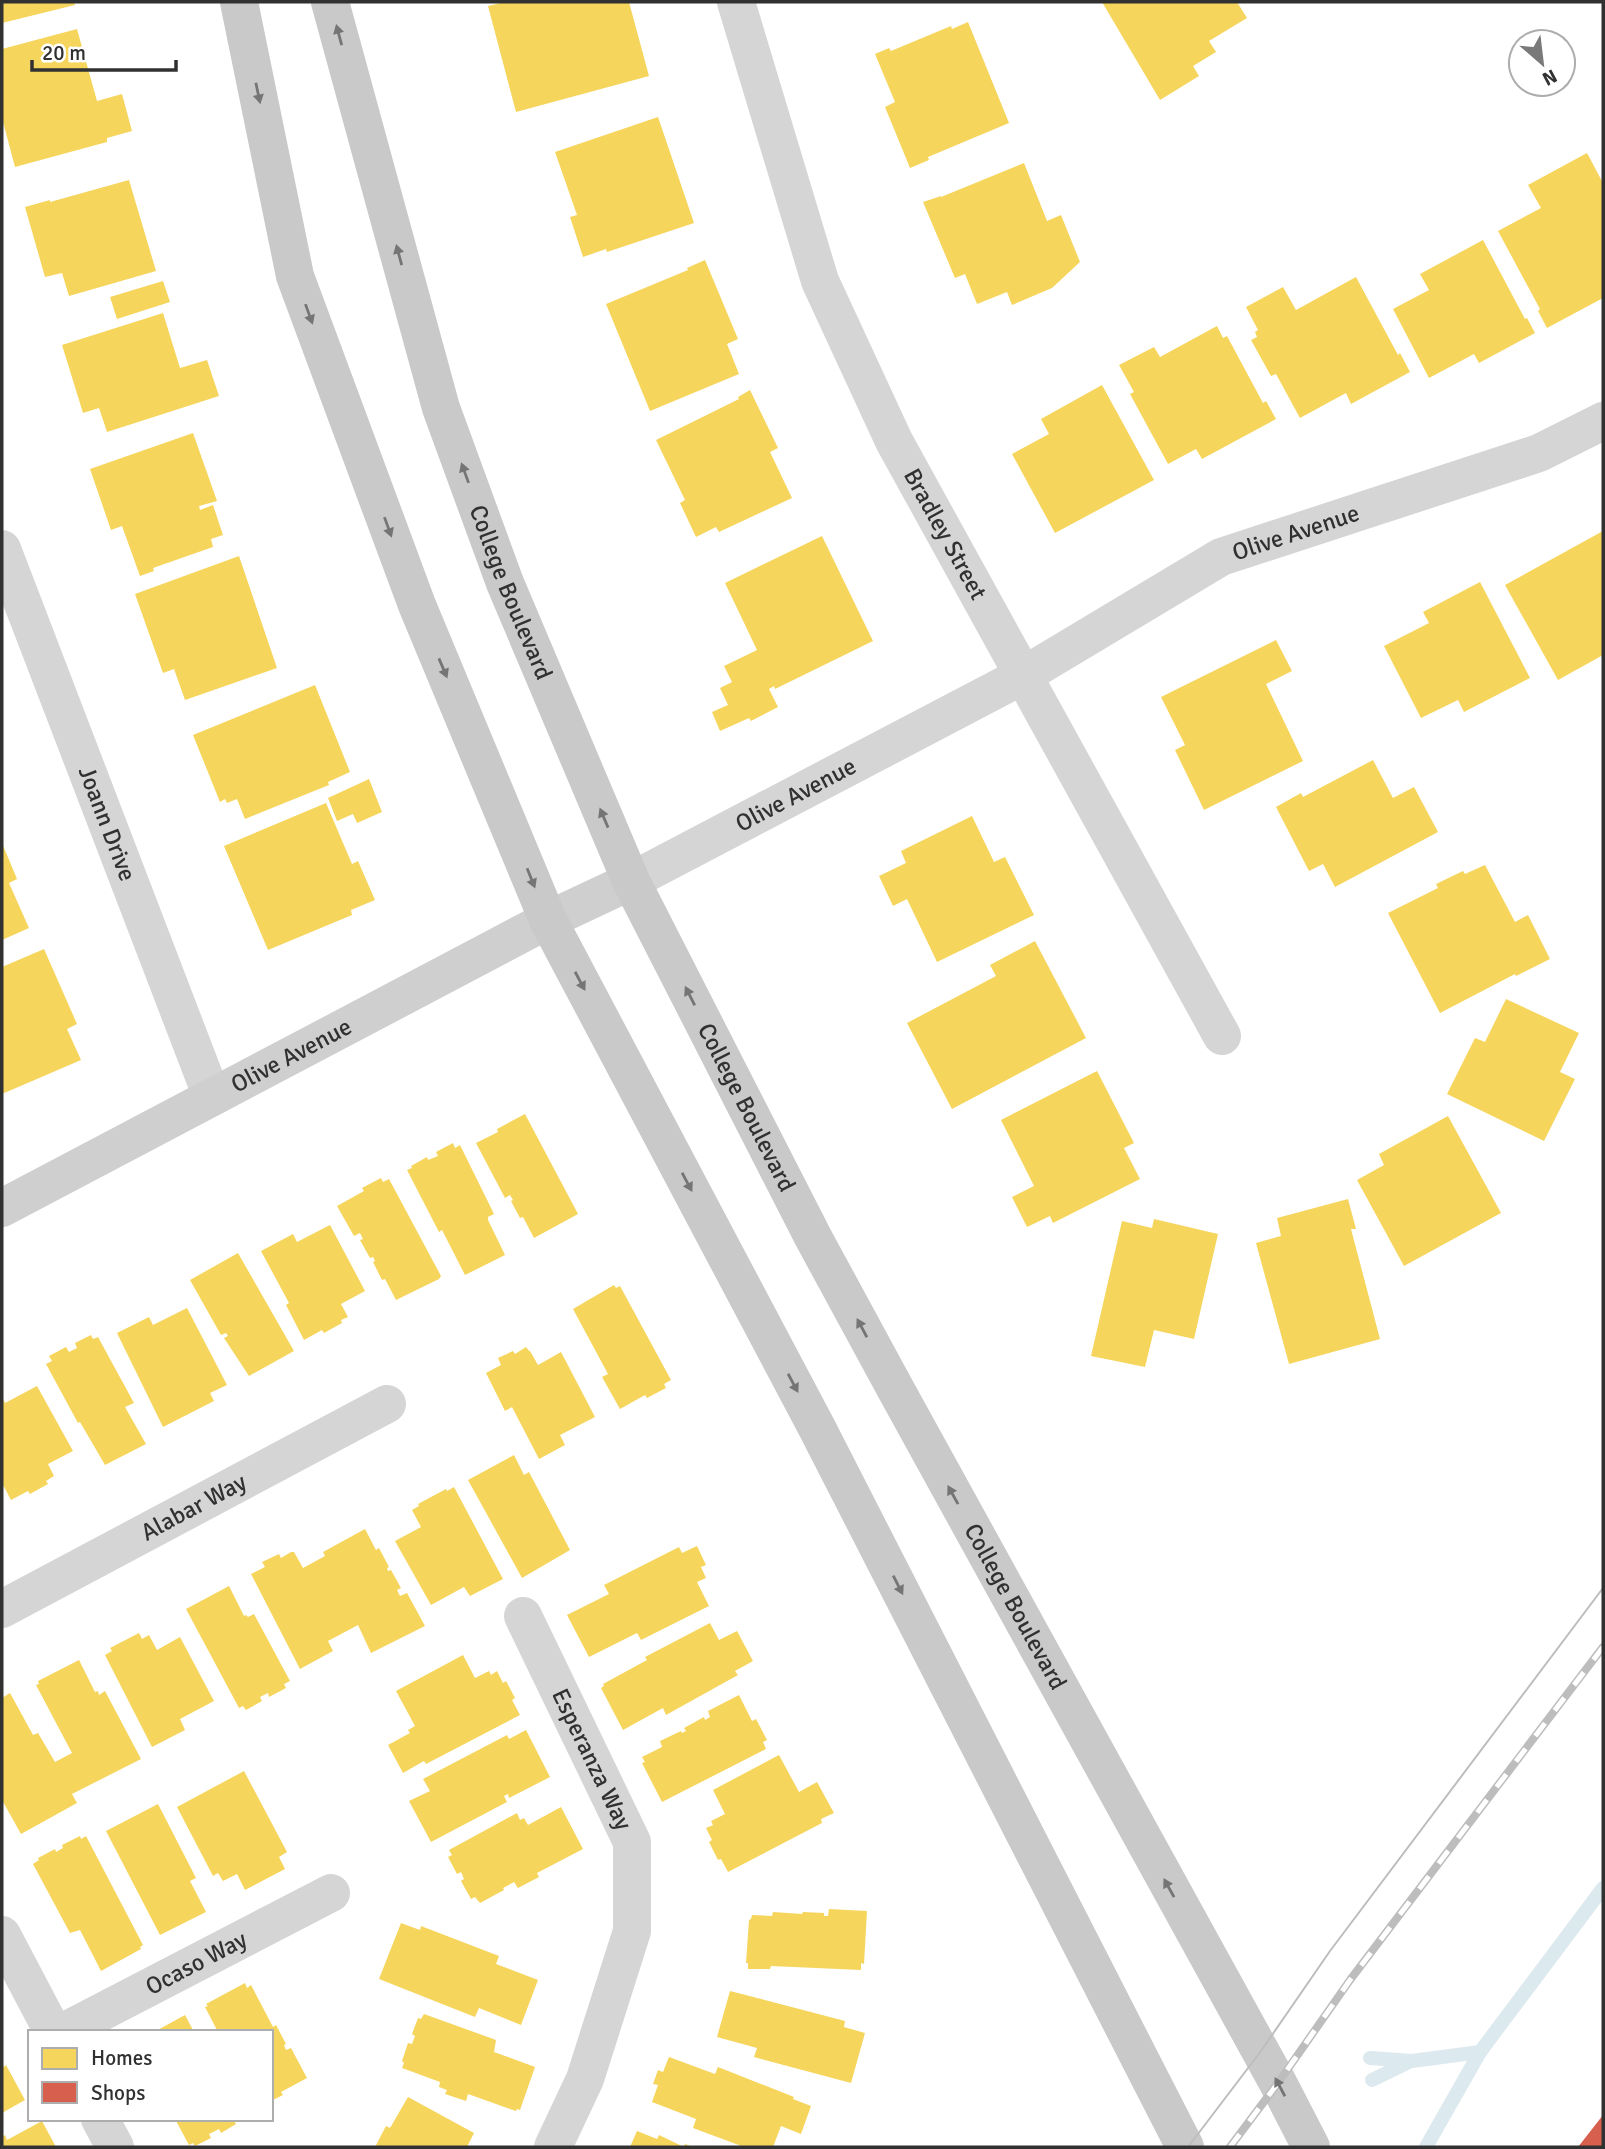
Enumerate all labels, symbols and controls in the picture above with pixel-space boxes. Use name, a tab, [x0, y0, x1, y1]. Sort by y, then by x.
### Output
one-way arrow	[334, 24, 344, 45]
scale bar	[32, 28, 175, 72]
north arrow	[1507, 28, 1577, 98]
text: 20 m	[42, 40, 86, 66]
text: N	[1538, 63, 1561, 91]
one-way arrow	[253, 82, 264, 104]
one-way arrow	[394, 244, 404, 265]
one-way arrow	[304, 303, 315, 324]
one-way arrow	[459, 462, 470, 483]
street label: Bradley Street	[897, 463, 994, 605]
street label: Olive Avenue	[1228, 498, 1363, 567]
street label: College Boulevard	[463, 501, 559, 684]
one-way arrow	[383, 517, 394, 538]
one-way arrow	[437, 658, 449, 678]
street label: Olive Avenue	[730, 751, 861, 839]
street label: Joann Drive	[72, 762, 143, 885]
one-way arrow	[599, 807, 610, 828]
one-way arrow	[525, 868, 537, 888]
one-way arrow	[574, 971, 586, 991]
one-way arrow	[684, 986, 695, 1006]
street label: Olive Avenue	[226, 1011, 357, 1100]
street label: College Boulevard	[691, 1018, 802, 1197]
one-way arrow	[681, 1172, 693, 1191]
one-way arrow	[856, 1318, 868, 1338]
one-way arrow	[787, 1373, 799, 1393]
street label: Alabar Way	[136, 1467, 251, 1547]
one-way arrow	[947, 1486, 959, 1505]
street label: College Boulevard	[958, 1518, 1073, 1695]
one-way arrow	[892, 1575, 903, 1595]
street label: Esperanza Way	[545, 1684, 639, 1835]
one-way arrow	[1163, 1878, 1175, 1897]
street label: Ocaso Way	[140, 1924, 252, 2002]
legend	[28, 2030, 273, 2121]
text: Homes	[91, 2045, 153, 2071]
one-way arrow	[1274, 2077, 1286, 2096]
text: Shops	[91, 2080, 145, 2106]

